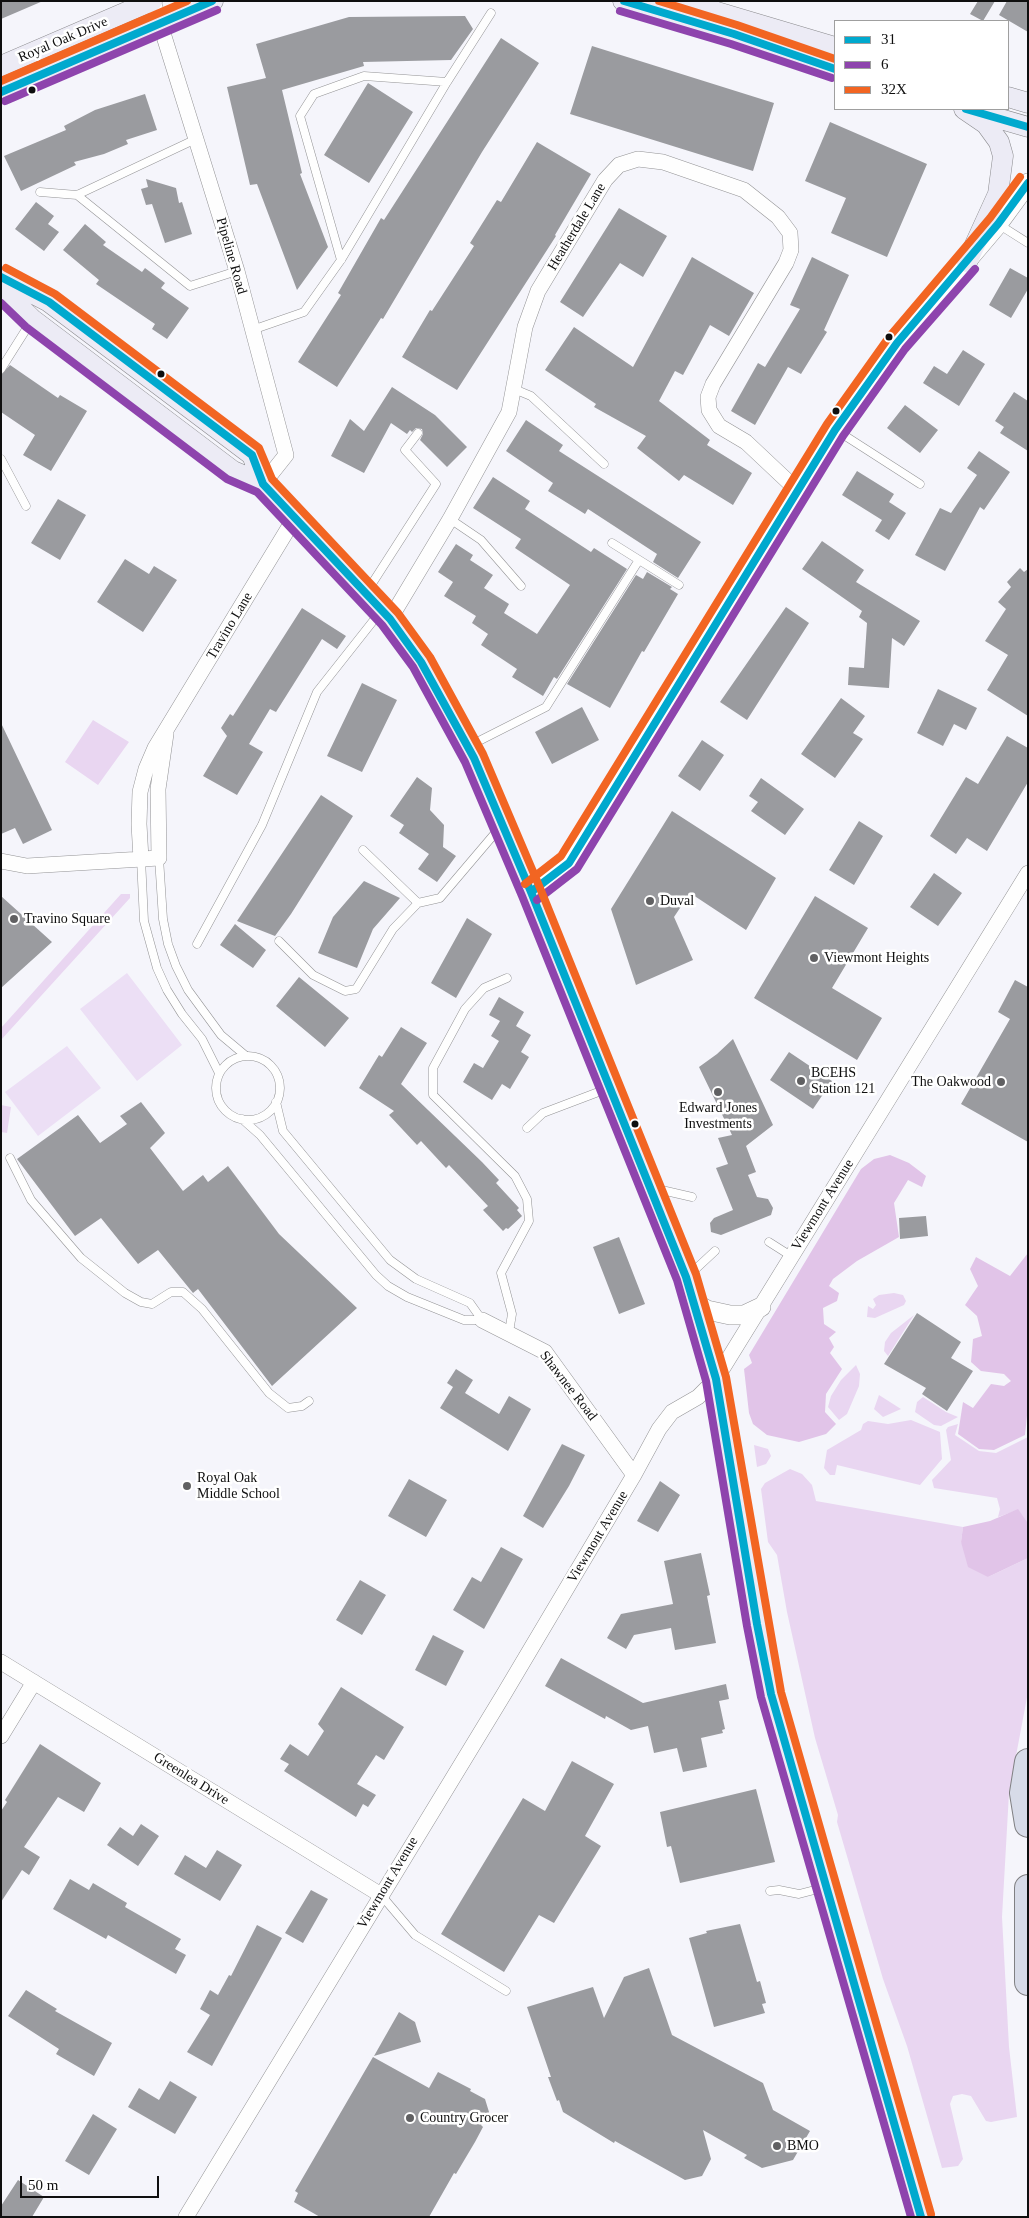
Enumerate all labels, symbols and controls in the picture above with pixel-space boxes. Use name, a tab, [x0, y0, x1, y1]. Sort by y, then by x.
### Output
street label: Royal Oak Drive	[16, 14, 110, 66]
legend	[834, 20, 1009, 110]
text: 31	[881, 31, 896, 47]
text: 6	[881, 56, 889, 72]
text: 32X	[881, 81, 907, 97]
unlabelled marker	[27, 85, 37, 95]
street label: Heatherdale Lane	[544, 180, 610, 274]
street label: Pipeline Road	[212, 216, 250, 296]
unlabelled marker	[884, 332, 894, 342]
unlabelled marker	[156, 369, 166, 379]
unlabelled marker	[831, 406, 841, 416]
street label: Travino Lane	[203, 589, 257, 663]
place label: Duval	[660, 893, 694, 909]
marker: Duval	[644, 895, 656, 907]
place label: Travino Square	[24, 911, 110, 927]
marker: Travino Square	[8, 913, 20, 925]
place label: Viewmont Heights	[824, 950, 929, 966]
marker: Viewmont Heights	[808, 952, 820, 964]
place label: BCEHS Station 121	[811, 1065, 875, 1098]
place label: The Oakwood	[911, 1074, 991, 1090]
marker: BCEHS Station 121	[795, 1075, 807, 1087]
marker: The Oakwood	[995, 1076, 1007, 1088]
marker: Edward Jones Investments	[712, 1086, 724, 1098]
place label: Edward Jones Investments	[679, 1100, 757, 1132]
unlabelled marker	[630, 1119, 640, 1129]
street label: Viewmont Avenue	[788, 1156, 858, 1254]
street label: Shawnee Road	[536, 1348, 600, 1424]
place label: Royal Oak Middle School	[197, 1470, 280, 1502]
marker: Royal Oak Middle School	[181, 1480, 193, 1492]
street label: Viewmont Avenue	[564, 1488, 632, 1586]
street label: Greenlea Drive	[150, 1749, 232, 1809]
street label: Viewmont Avenue	[354, 1834, 422, 1932]
place label: Country Grocer	[420, 2110, 508, 2126]
marker: Country Grocer	[404, 2112, 416, 2124]
place label: BMO	[787, 2138, 819, 2154]
marker: BMO	[771, 2140, 783, 2152]
scale bar	[22, 2166, 161, 2198]
text: 50 m	[28, 2177, 58, 2193]

